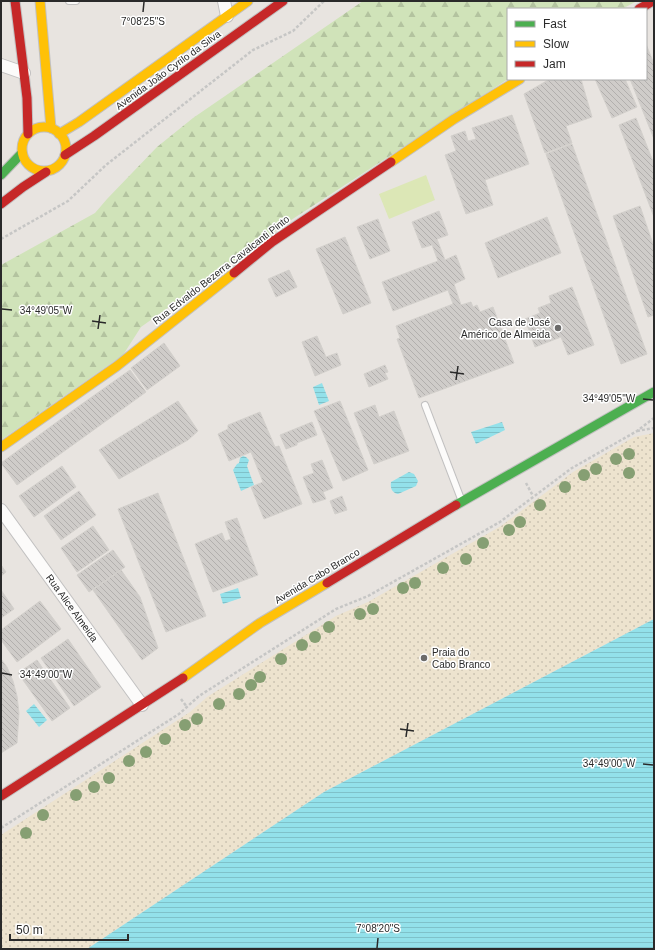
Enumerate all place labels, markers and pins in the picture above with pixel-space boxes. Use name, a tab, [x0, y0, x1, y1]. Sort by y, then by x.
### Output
place label: Casa de José Américo de Almeida	[461, 317, 550, 340]
marker: Casa de José Américo de Almeida	[553, 323, 563, 333]
place label: Praia do Cabo Branco	[432, 647, 491, 670]
marker: Praia do Cabo Branco	[419, 653, 429, 663]

